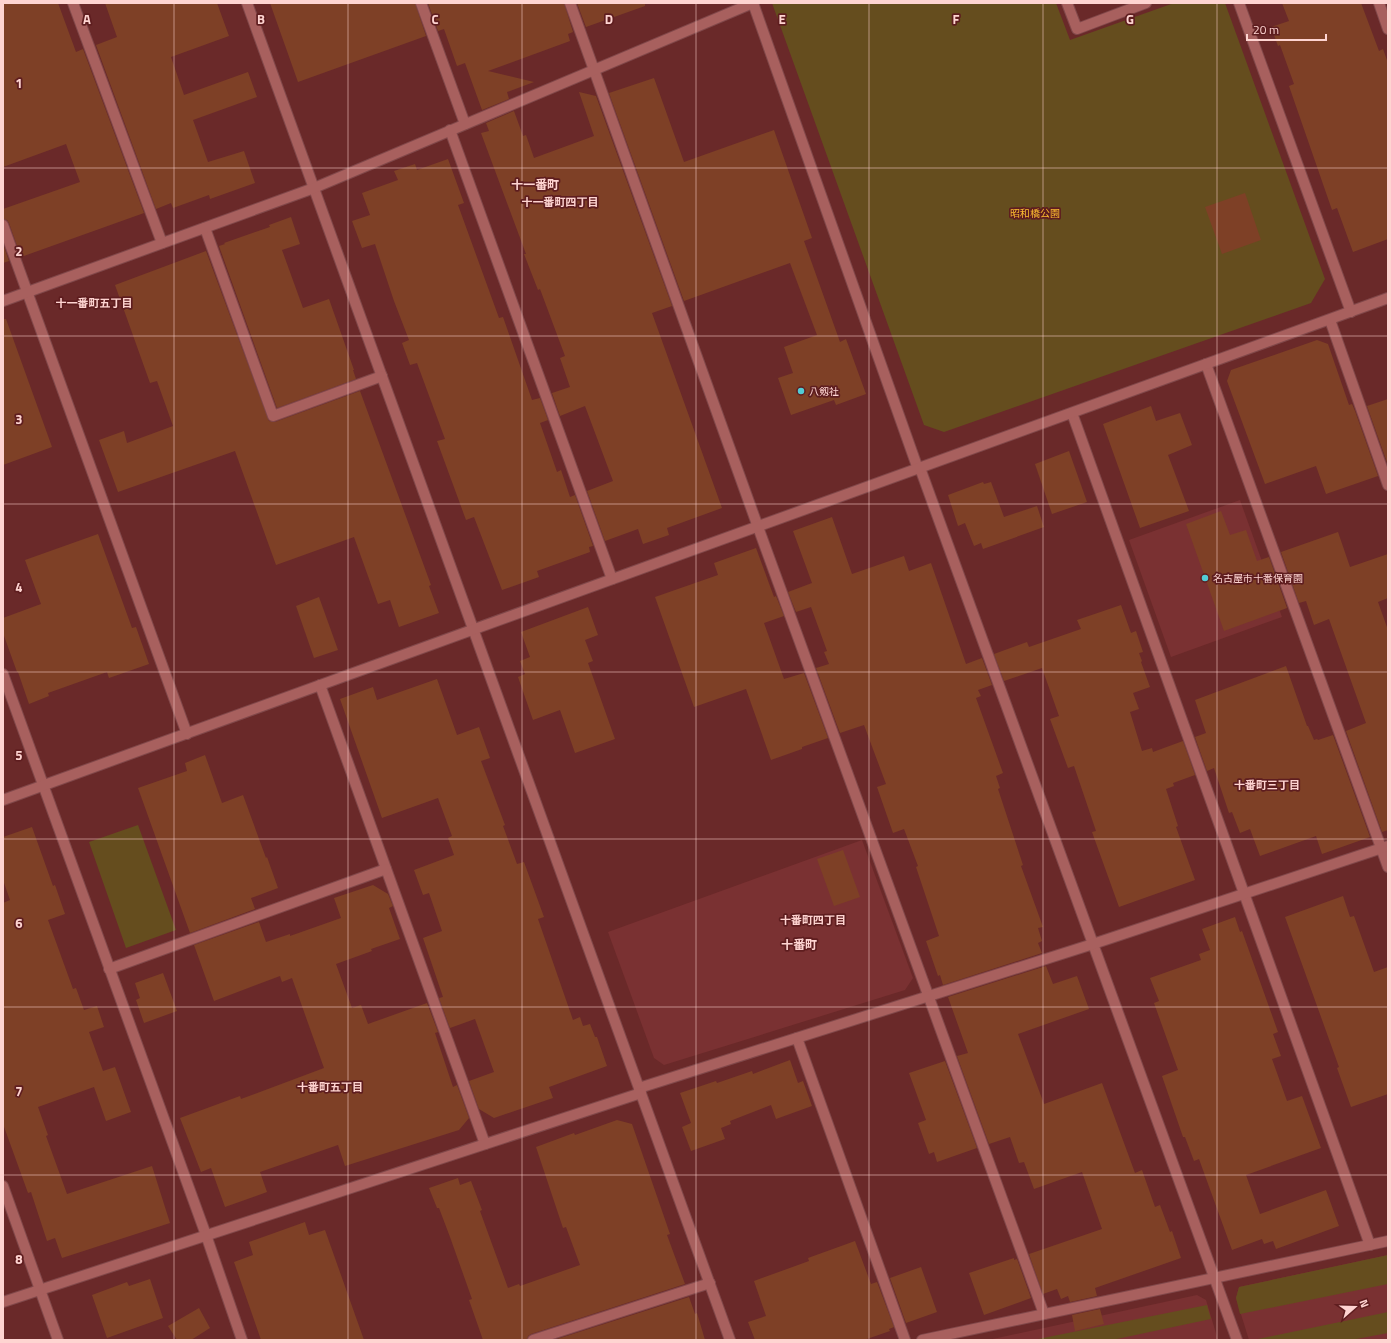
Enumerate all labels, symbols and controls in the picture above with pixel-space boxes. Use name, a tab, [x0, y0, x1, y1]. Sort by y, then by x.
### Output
text: A	[83, 9, 91, 29]
text: B	[257, 9, 265, 29]
text: C	[431, 9, 439, 29]
text: D	[605, 9, 613, 29]
text: E	[778, 9, 786, 29]
text: F	[953, 9, 960, 29]
text: G	[1126, 9, 1134, 29]
scale bar	[1247, 16, 1326, 42]
text: 20 m	[1253, 20, 1279, 39]
text: 1	[15, 73, 23, 93]
district label: 十一番町	[511, 175, 559, 194]
district label: 十一番町四丁目	[522, 194, 599, 210]
park label: 昭和橋公園	[1010, 206, 1060, 221]
text: 2	[15, 241, 23, 261]
district label: 十一番町五丁目	[56, 295, 133, 311]
place label: 八剱社	[809, 384, 839, 399]
marker: 八剱社	[796, 386, 806, 396]
text: 3	[15, 409, 23, 429]
place label: 名古屋市十番保育園	[1213, 571, 1303, 586]
marker: 名古屋市十番保育園	[1200, 573, 1210, 583]
text: 4	[15, 577, 23, 597]
text: 5	[15, 745, 23, 765]
district label: 十番町三丁目	[1234, 777, 1300, 793]
district label: 十番町四丁目	[780, 912, 846, 928]
text: 6	[15, 913, 23, 933]
district label: 十番町	[781, 935, 817, 954]
district label: 十番町五丁目	[297, 1079, 363, 1095]
text: 7	[15, 1081, 23, 1101]
text: 8	[15, 1249, 23, 1269]
north arrow	[1335, 1287, 1375, 1327]
text: N	[1356, 1297, 1373, 1310]

